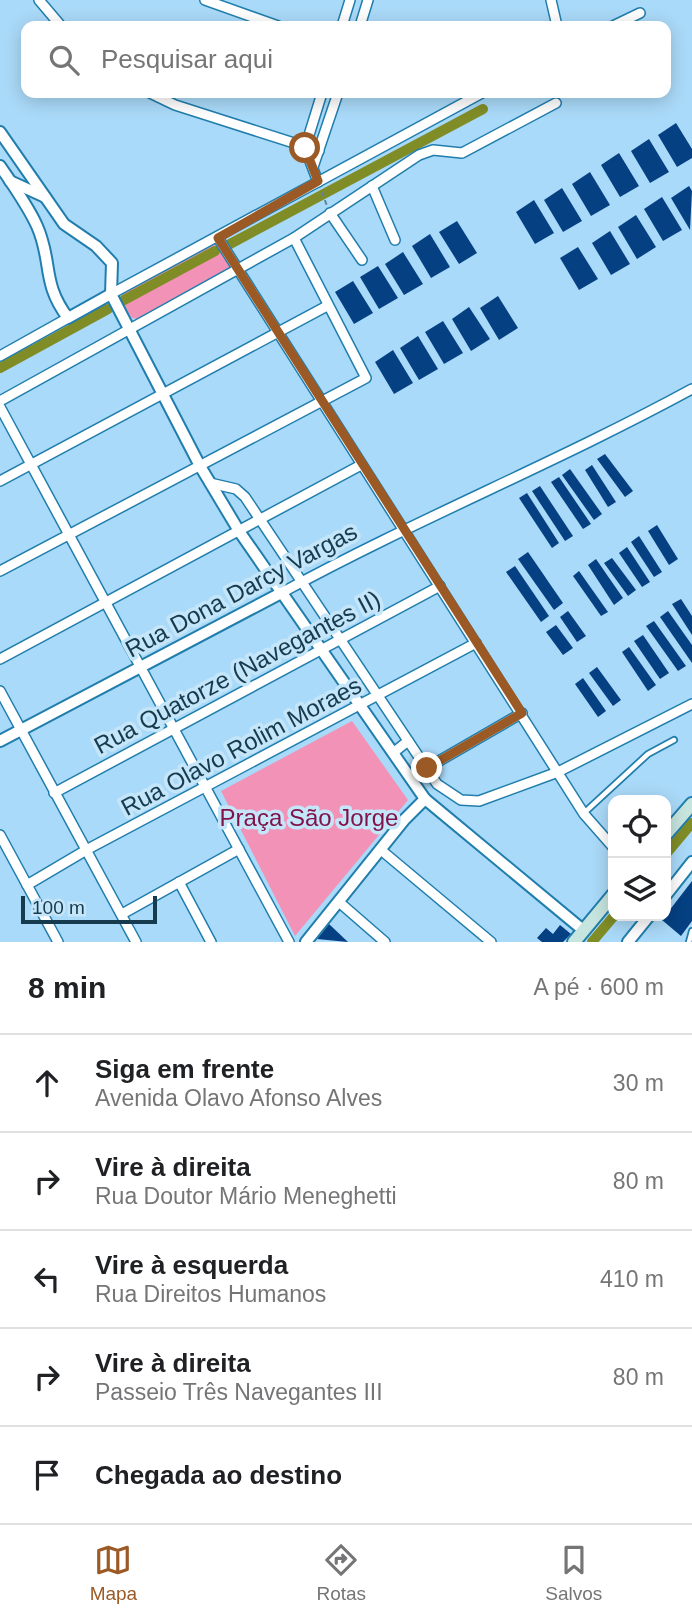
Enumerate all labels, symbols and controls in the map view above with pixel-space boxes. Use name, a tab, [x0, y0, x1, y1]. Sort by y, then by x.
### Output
search box	[21, 21, 671, 98]
icon: search	[45, 41, 83, 79]
text: Pesquisar aqui	[101, 44, 273, 74]
route start	[289, 132, 320, 163]
street label: Rua Dona Darcy Vargas	[121, 517, 361, 663]
street label: Rua Quatorze (Navegantes II)	[89, 585, 385, 759]
street label: Rua Olavo Rolim Moraes	[116, 671, 366, 821]
route end	[411, 752, 442, 783]
map controls	[608, 795, 671, 921]
button: locate	[608, 795, 671, 858]
park label: Praça São Jorge	[220, 804, 398, 831]
button: layers	[608, 858, 671, 921]
scale bar	[21, 893, 158, 925]
text: 100 m	[32, 897, 85, 918]
text: 8 min	[28, 971, 106, 1004]
text: A pé · 600 m	[534, 974, 664, 1000]
text: Siga em frente	[95, 1054, 274, 1084]
icon: ahead	[28, 1064, 66, 1102]
text: 30 m	[613, 1070, 664, 1096]
text: Avenida Olavo Afonso Alves	[95, 1085, 382, 1111]
text: Vire à direita	[95, 1152, 251, 1182]
icon: right	[28, 1162, 66, 1200]
text: 80 m	[613, 1168, 664, 1194]
text: Rua Doutor Mário Meneghetti	[95, 1183, 397, 1209]
text: Vire à esquerda	[95, 1250, 288, 1280]
icon: left	[28, 1260, 66, 1298]
text: 410 m	[600, 1266, 664, 1292]
text: Rua Direitos Humanos	[95, 1281, 326, 1307]
text: Vire à direita	[95, 1348, 251, 1378]
icon: right	[28, 1358, 66, 1396]
text: 80 m	[613, 1364, 664, 1390]
text: Passeio Três Navegantes III	[95, 1379, 383, 1405]
icon: arrive	[28, 1456, 66, 1494]
text: Chegada ao destino	[95, 1460, 342, 1490]
tab: Mapa	[90, 1541, 137, 1605]
tab: Rotas	[316, 1541, 366, 1605]
tab: Salvos	[545, 1541, 602, 1605]

